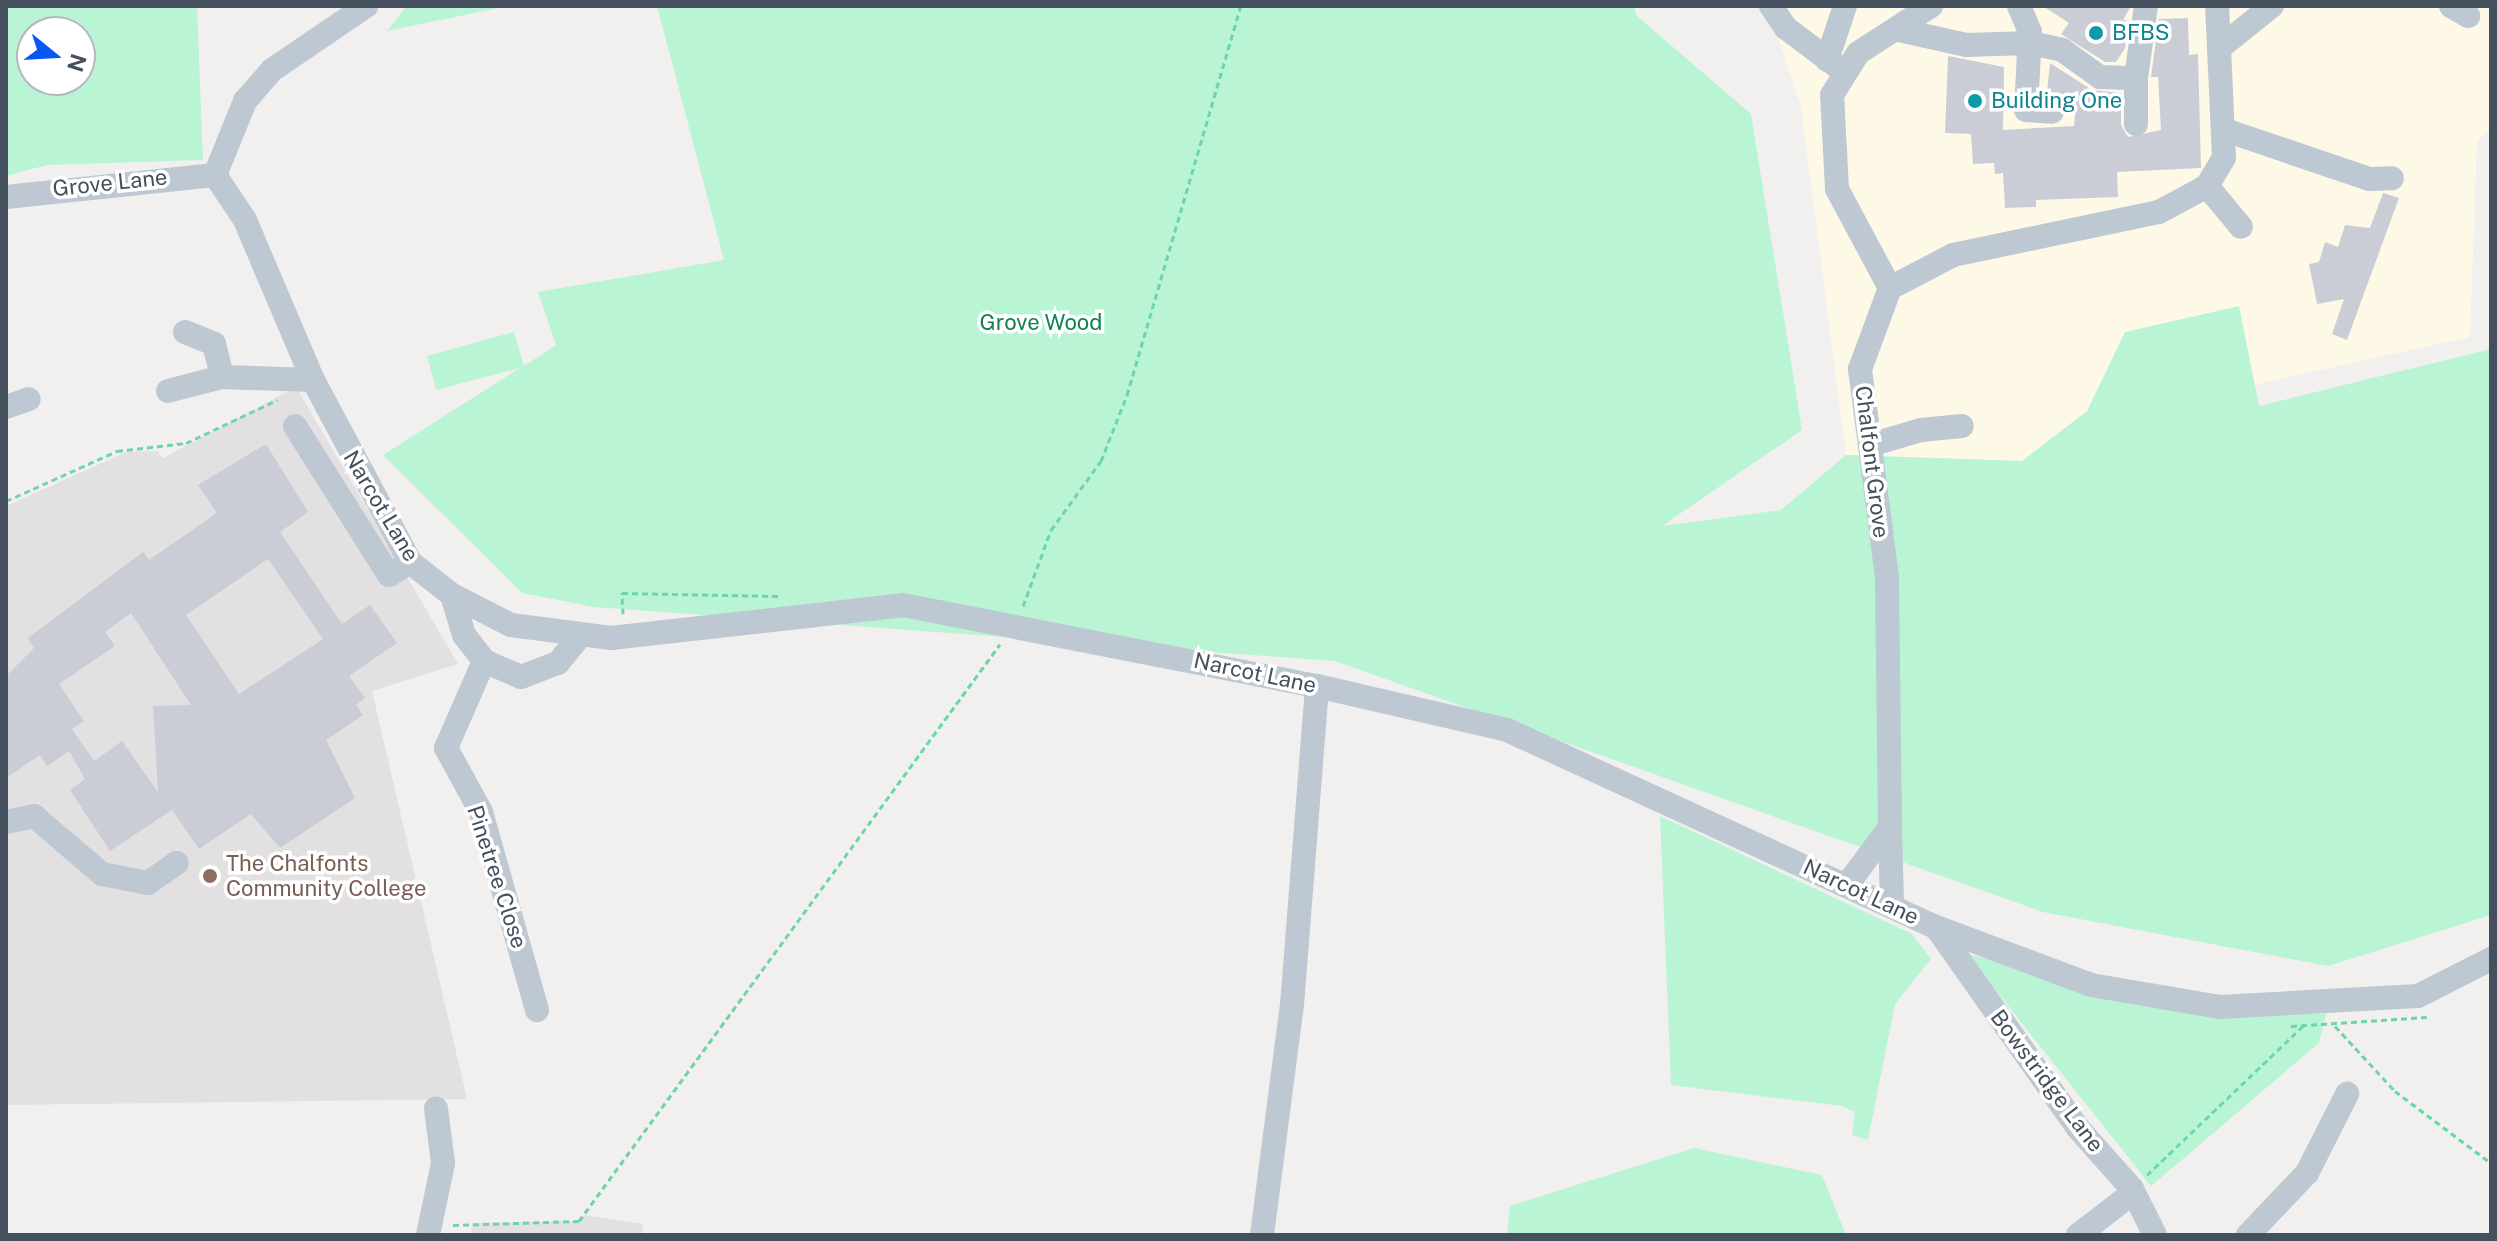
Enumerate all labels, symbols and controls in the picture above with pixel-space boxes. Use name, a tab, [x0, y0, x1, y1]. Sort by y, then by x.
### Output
north arrow	[16, 16, 96, 96]
place label: BFBS	[2112, 20, 2170, 46]
marker: BFBS	[2087, 24, 2105, 42]
text: N	[62, 51, 92, 75]
place label: Building One	[1991, 88, 2122, 114]
marker: Building One	[1966, 92, 1984, 110]
street label: Grove Lane	[51, 164, 169, 202]
park label: Grove Wood	[979, 310, 1103, 336]
street label: Chalfont Grove	[1850, 384, 1894, 540]
street label: Narcot Lane	[338, 446, 424, 566]
street label: Narcot Lane	[1191, 647, 1319, 699]
street label: Pinetree Close	[461, 802, 533, 952]
place label: The Chalfonts Community College	[226, 850, 427, 902]
street label: Narcot Lane	[1799, 854, 1923, 930]
marker: The Chalfonts Community College	[201, 867, 219, 885]
street label: Bowstridge Lane	[1985, 1005, 2109, 1157]

